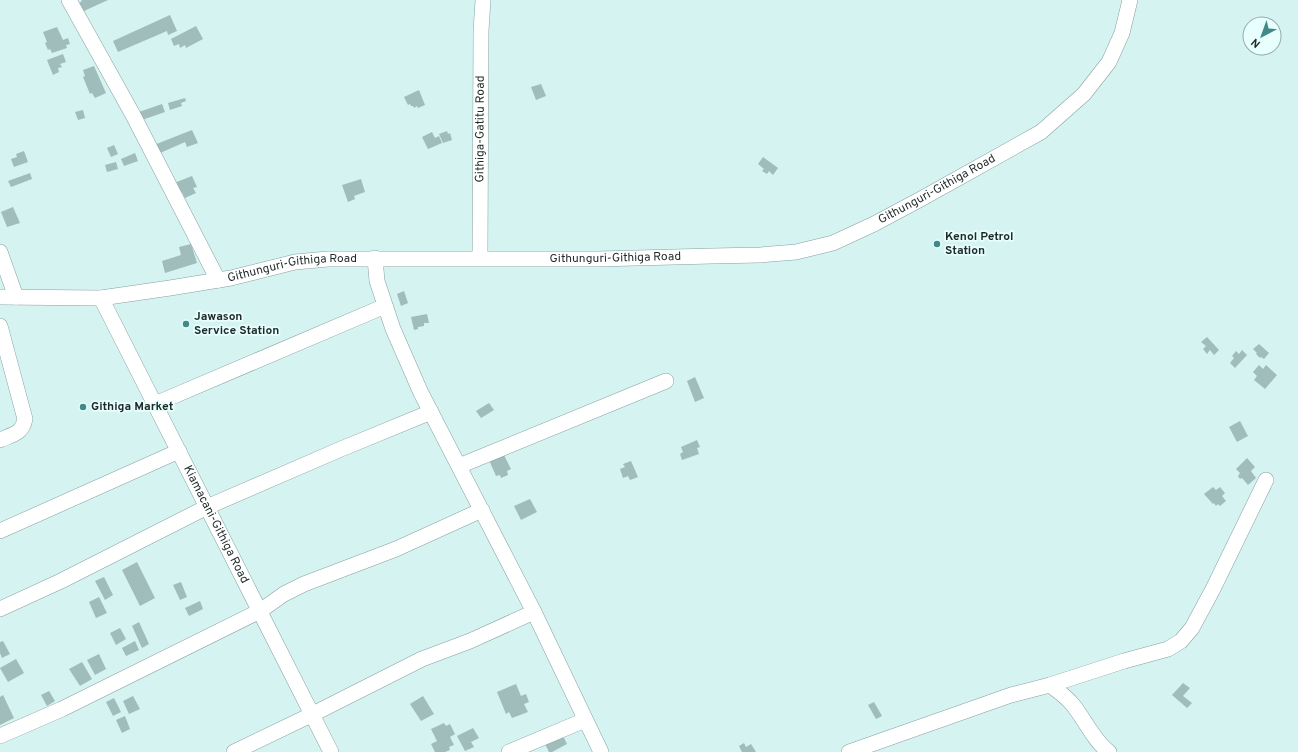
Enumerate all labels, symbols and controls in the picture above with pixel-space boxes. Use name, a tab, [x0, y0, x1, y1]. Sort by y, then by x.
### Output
north arrow	[1242, 16, 1282, 56]
text: N	[1249, 35, 1264, 51]
street label: Githiga-Gatitu Road	[472, 76, 489, 182]
street label: Githunguri-Githiga Road	[876, 151, 999, 228]
place label: Kenol Petrol Station	[945, 229, 1014, 259]
marker: Kenol Petrol Station	[932, 239, 942, 249]
street label: Githunguri-Githiga Road	[550, 249, 681, 267]
street label: Githunguri-Githiga Road	[226, 251, 357, 287]
place label: Jawason Service Station	[194, 309, 279, 339]
marker: Jawason Service Station	[181, 319, 191, 329]
place label: Githiga Market	[91, 399, 174, 415]
marker: Githiga Market	[78, 402, 88, 412]
street label: Kiamacani-Githiga Road	[179, 463, 252, 586]

